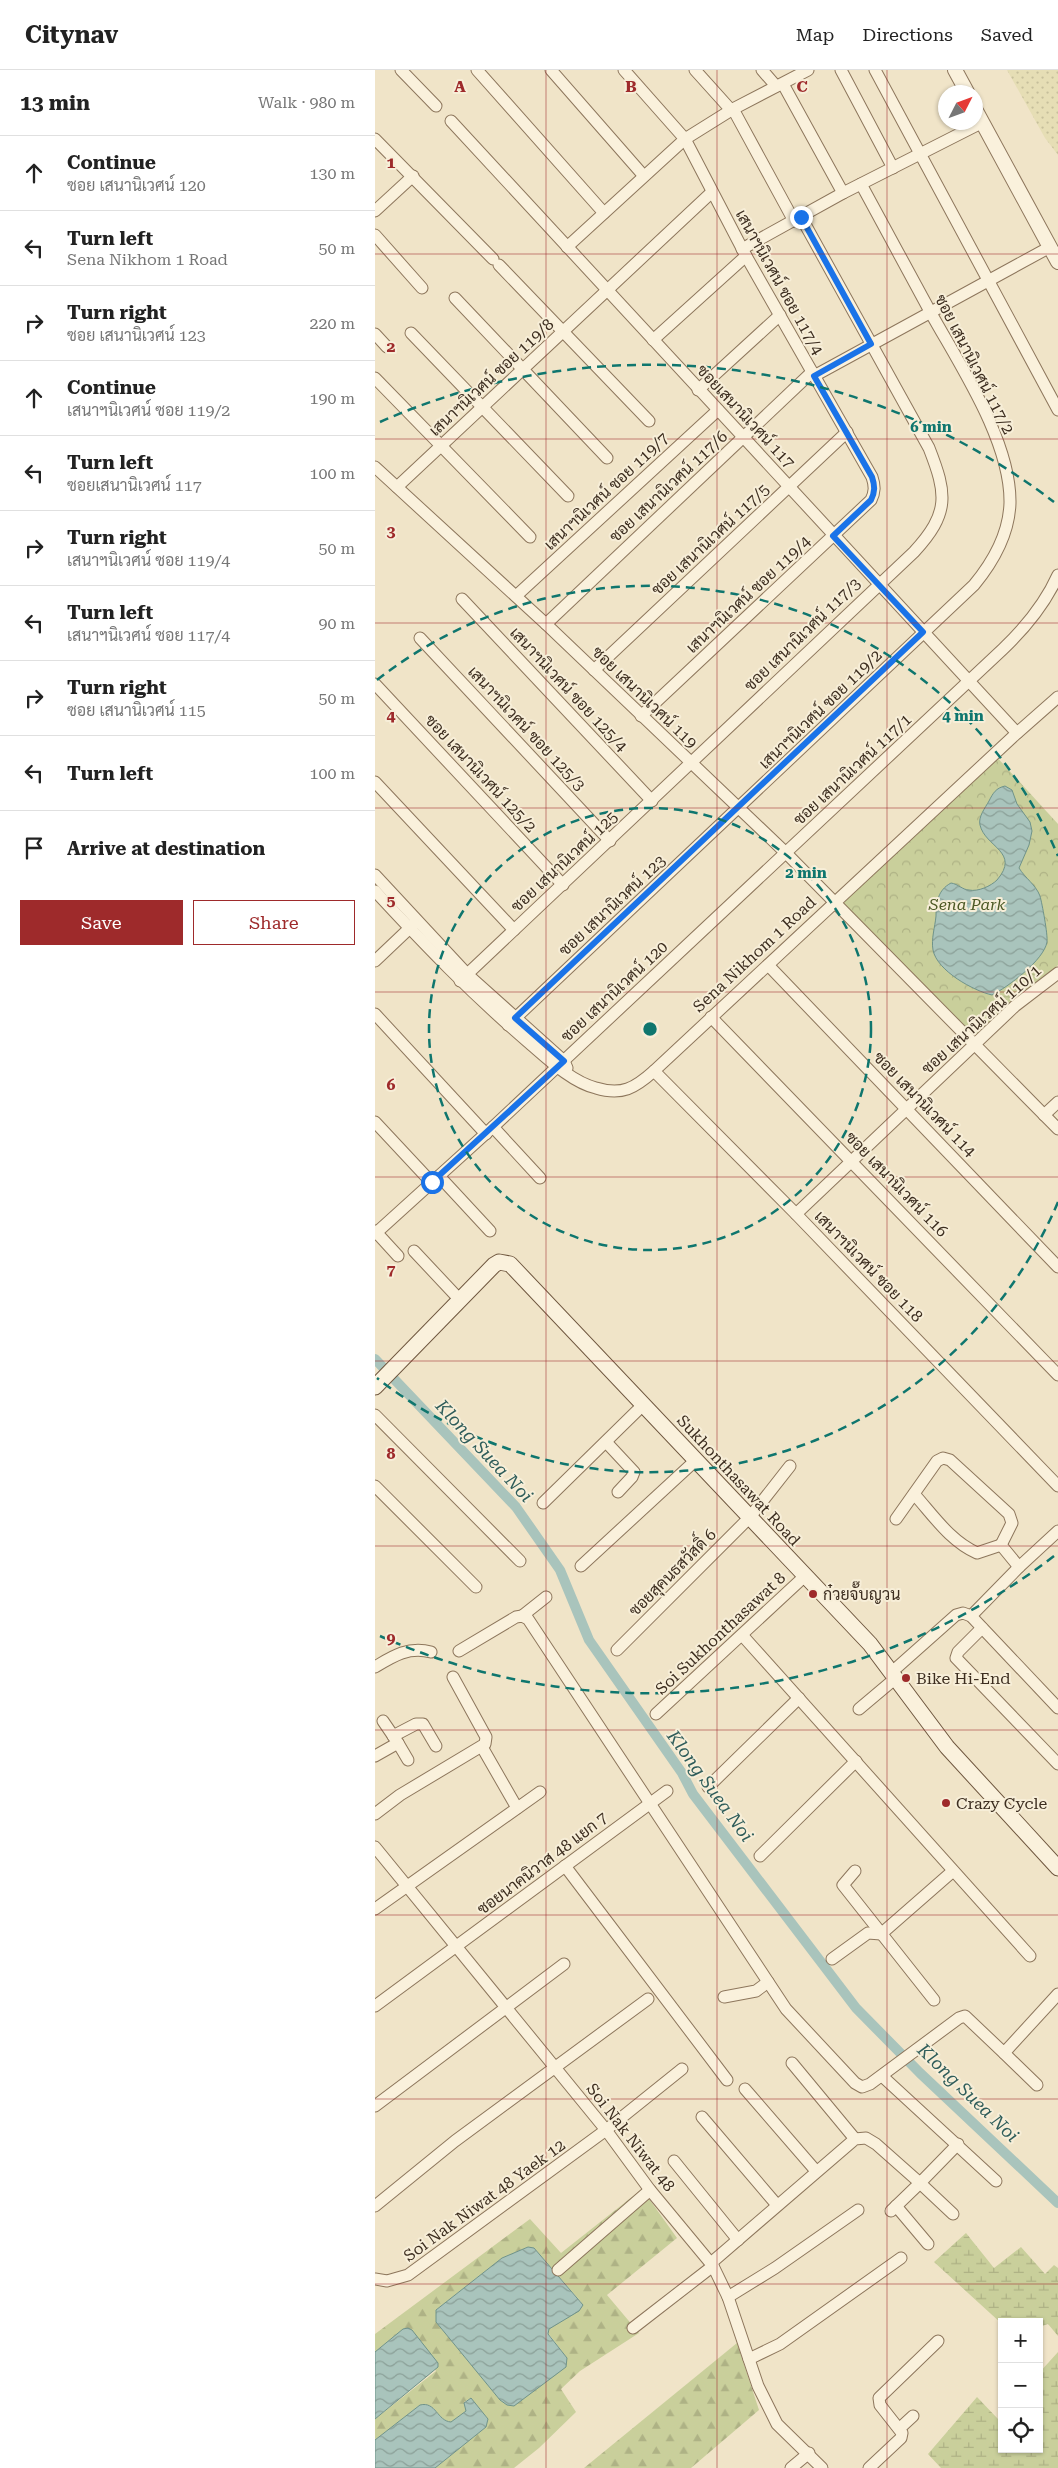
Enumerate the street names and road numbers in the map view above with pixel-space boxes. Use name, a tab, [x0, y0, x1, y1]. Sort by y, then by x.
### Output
street label: เสนาฯนิเวศน์ ซอย 117/4	[732, 205, 830, 358]
street label: ซอย เสนานิเวศน์ 117/2	[931, 290, 1021, 437]
street label: เสนาฯนิเวศน์ ซอย 119/8	[423, 313, 558, 440]
street label: ซอยเสนานิเวศน์ 117	[693, 359, 801, 472]
street label: ซอย เสนานิเวศน์ 117/6	[603, 425, 731, 546]
street label: เสนาฯนิเวศน์ ซอย 119/7	[538, 427, 673, 554]
street label: ซอย เสนานิเวศน์ 117/5	[645, 478, 773, 599]
street label: เสนาฯนิเวศน์ ซอย 119/4	[680, 530, 815, 657]
street label: ซอย เสนานิเวศน์ 117/3	[738, 572, 865, 695]
street label: เสนาฯนิเวศน์ ซอย 125/4	[506, 621, 633, 756]
street label: ซอย เสนานิเวศน์ 119	[588, 640, 703, 752]
street label: เสนาฯนิเวศน์ ซอย 119/2	[753, 644, 886, 773]
street label: เสนาฯนิเวศน์ ซอย 125/3	[464, 660, 591, 795]
street label: ซอย เสนานิเวศน์ 125/2	[421, 708, 542, 836]
street label: ซอย เสนานิเวศน์ 117/1	[787, 708, 915, 829]
street label: ซอย เสนานิเวศน์ 125	[505, 805, 622, 916]
street label: ซอย เสนานิเวศน์ 123	[553, 849, 670, 960]
street label: Sena Nikhom 1 Road	[689, 893, 820, 1016]
street label: ซอย เสนานิเวศน์ 120	[555, 935, 672, 1046]
street label: ซอย เสนานิเวศน์ 110/1	[916, 958, 1045, 1078]
street label: ซอย เสนานิเวศน์ 114	[870, 1046, 982, 1161]
street label: ซอย เสนานิเวศน์ 116	[842, 1126, 954, 1241]
street label: เสนาฯนิเวศน์ ซอย 118	[811, 1205, 929, 1326]
street label: Sukhonthasawat Road	[673, 1411, 804, 1550]
street label: ซอยสุคนธสวัสดิ์ 6	[621, 1521, 721, 1621]
street label: Soi Sukhonthasawat 8	[651, 1568, 789, 1699]
street label: ซอยนาคนิวาส 48 แยก 7	[473, 1808, 611, 1919]
street label: Soi Nak Niwat 48	[583, 2079, 679, 2195]
street label: Soi Nak Niwat 48 Yaek 12	[400, 2135, 569, 2265]

